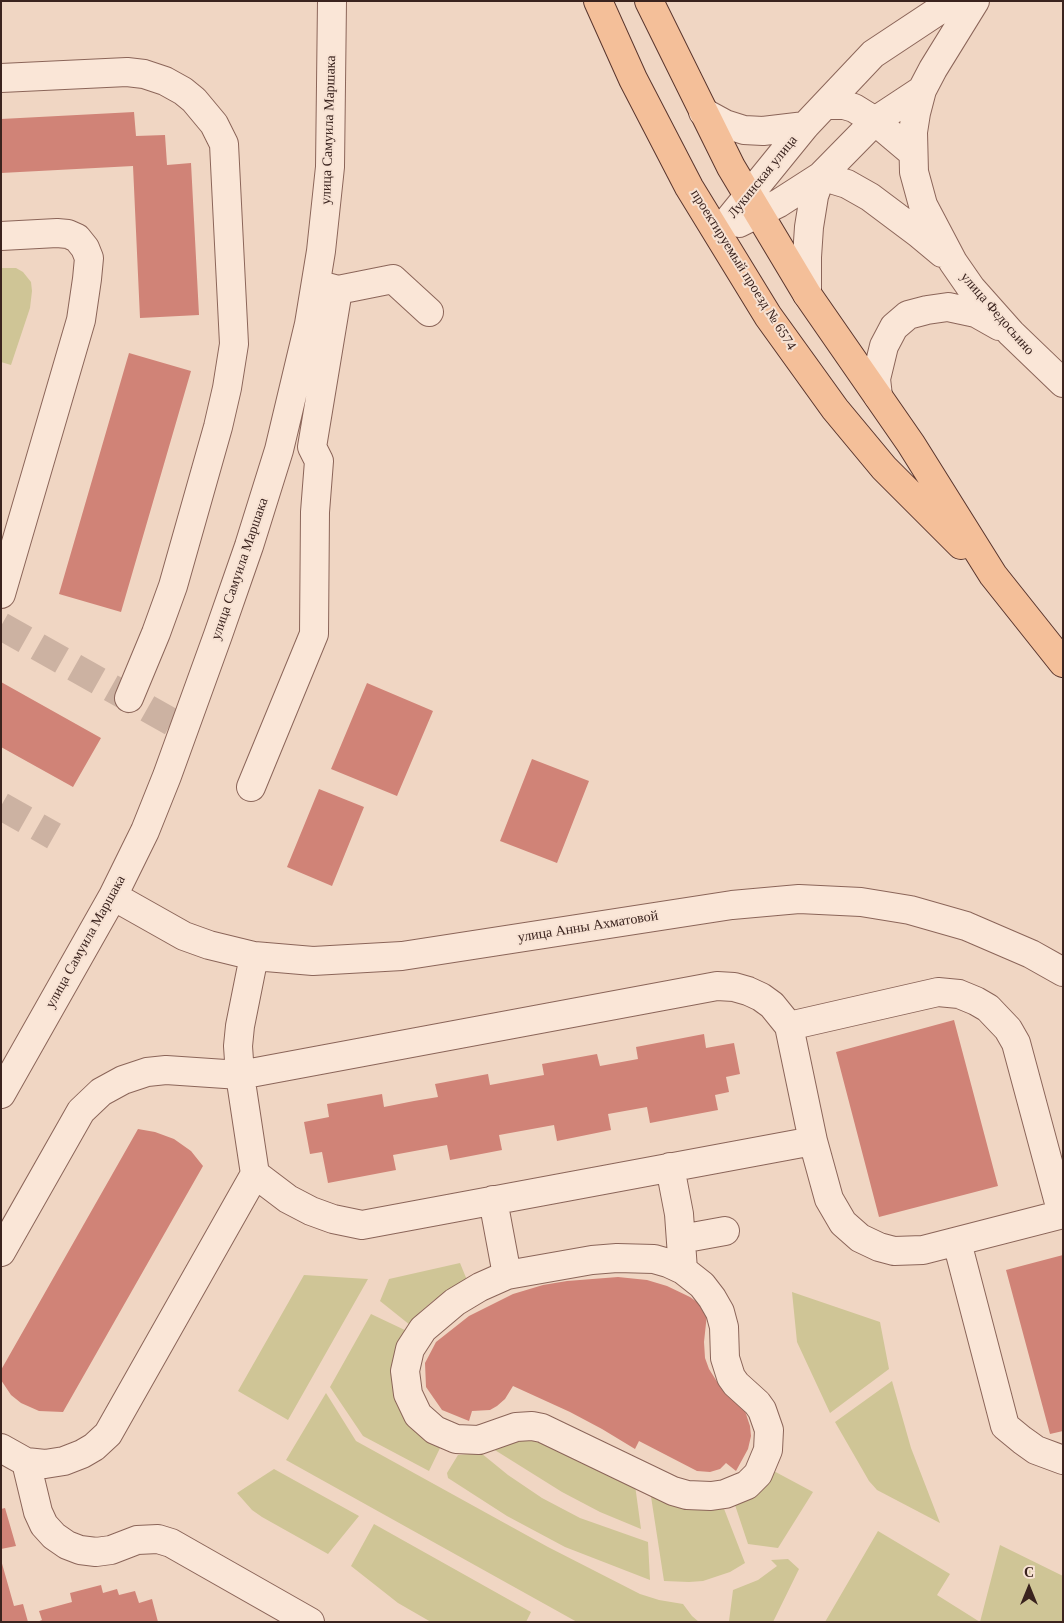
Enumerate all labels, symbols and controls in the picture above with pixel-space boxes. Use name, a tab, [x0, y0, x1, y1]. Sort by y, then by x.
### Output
street label: улица Самуила Маршака	[318, 55, 340, 205]
street label: Лукинская улица	[725, 132, 801, 222]
street label: проектируемый проезд № 6574	[687, 187, 799, 353]
street label: улица Федосьино	[956, 269, 1038, 359]
street label: улица Самуила Маршака	[208, 496, 272, 642]
street label: улица Самуила Маршака	[43, 873, 129, 1011]
street label: улица Анны Ахматовой	[517, 908, 659, 946]
north arrow	[1004, 1563, 1054, 1613]
text: С	[1024, 1565, 1034, 1580]

